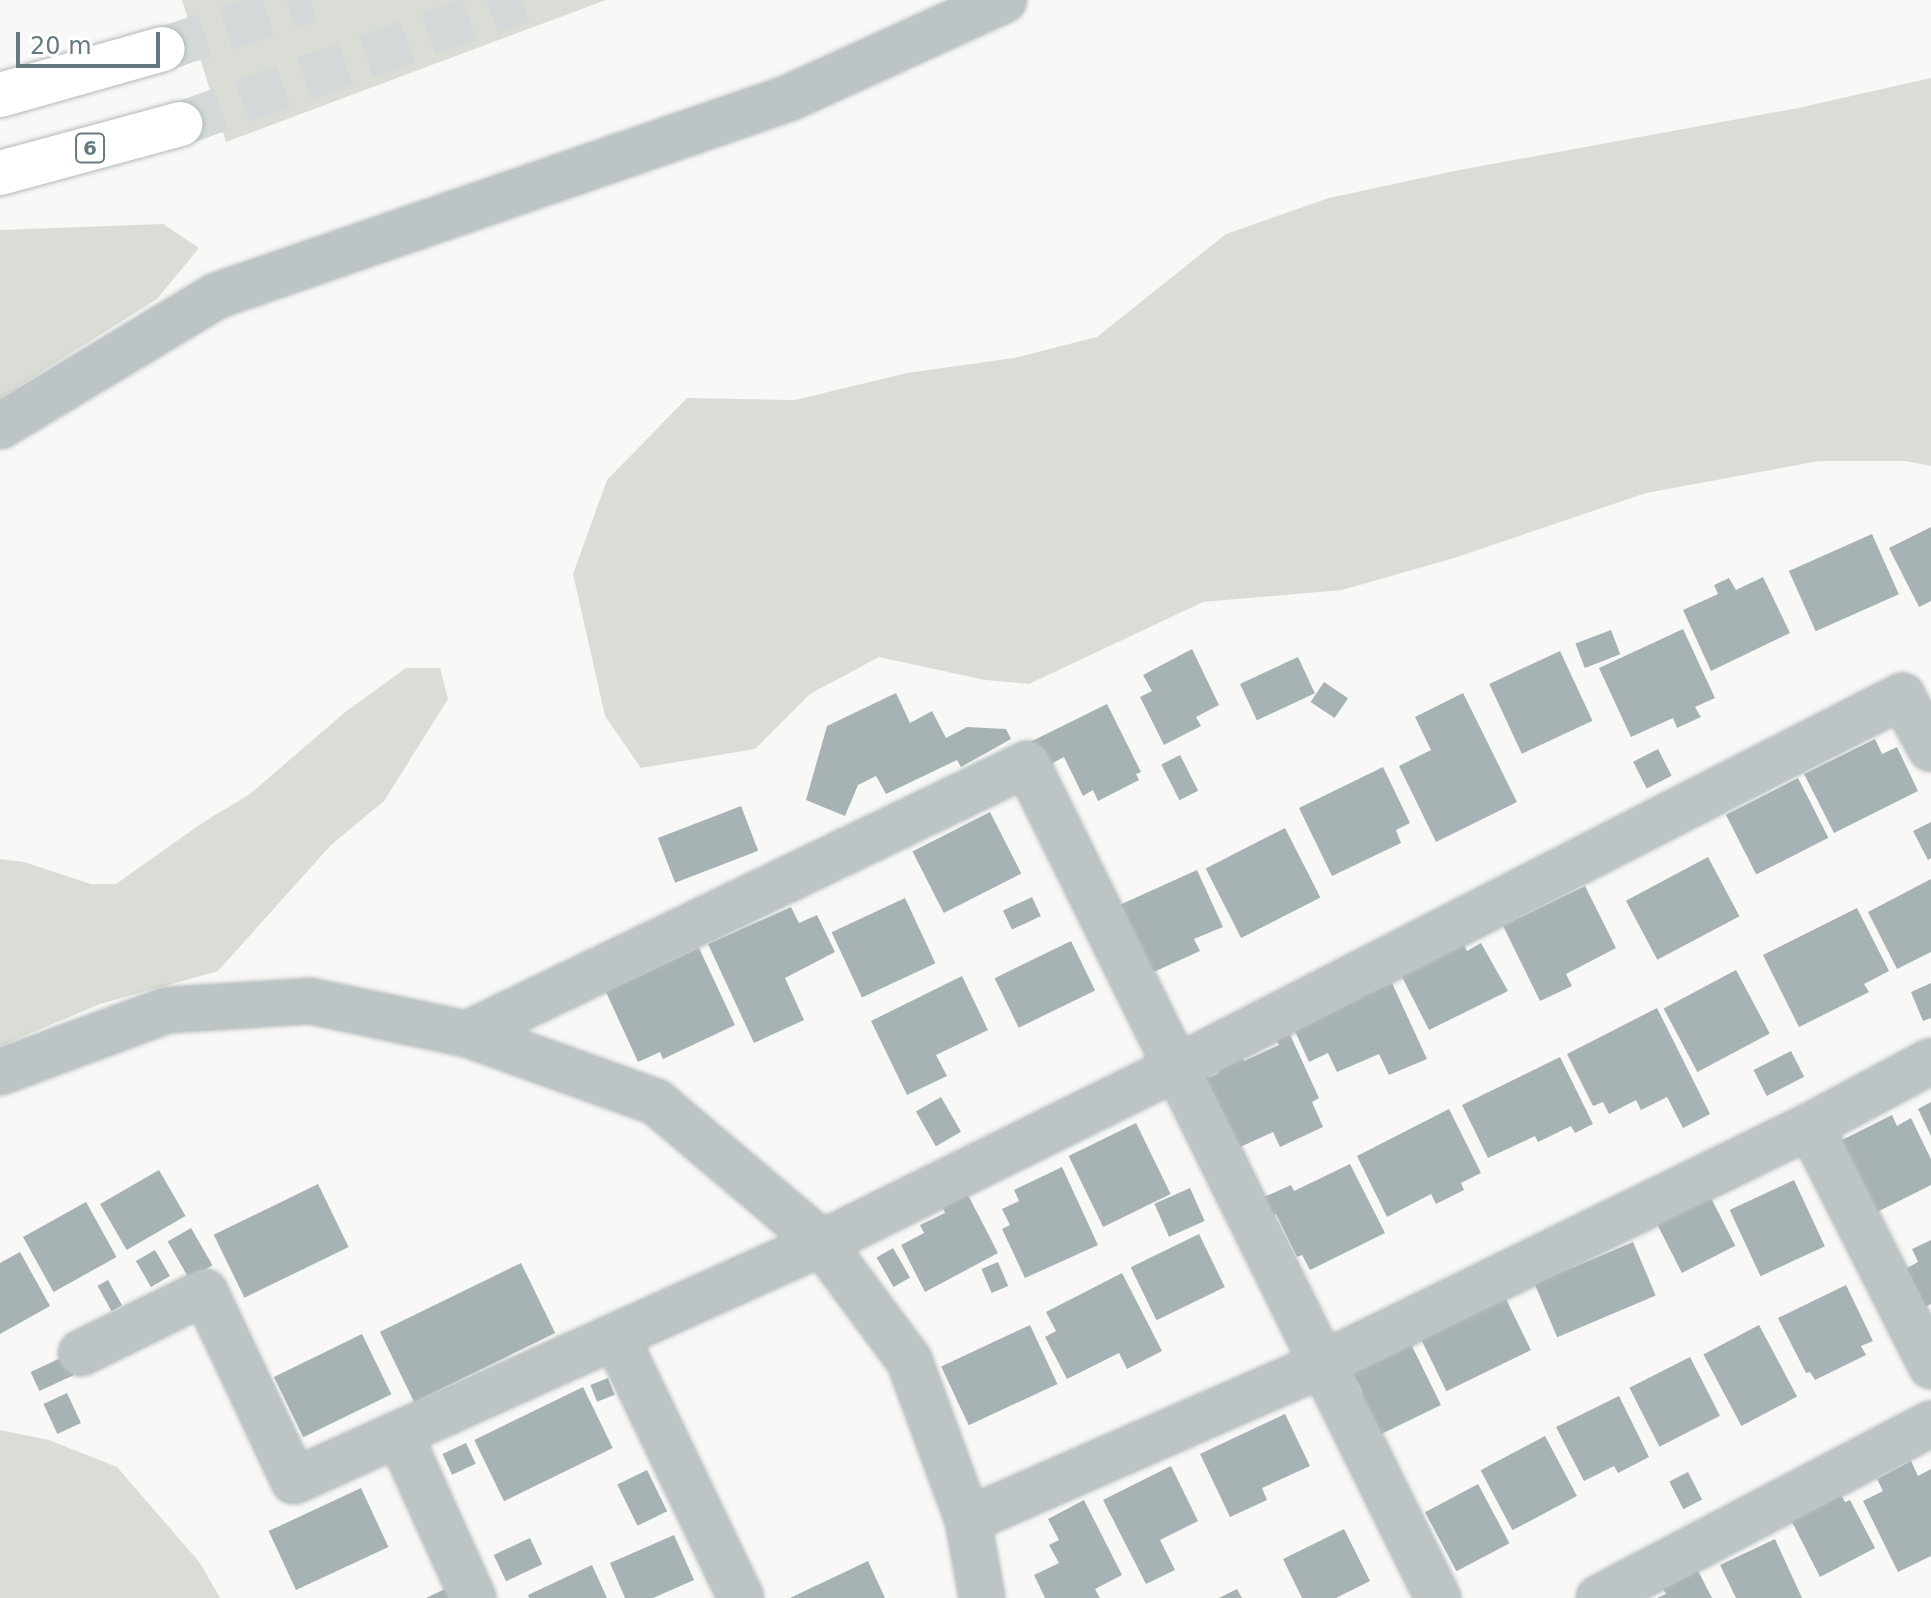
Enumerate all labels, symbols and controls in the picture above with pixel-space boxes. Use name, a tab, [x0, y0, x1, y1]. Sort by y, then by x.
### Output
scale bar	[20, 16, 164, 66]
text: 20 m	[30, 32, 92, 60]
road number: 6	[74, 132, 106, 164]

